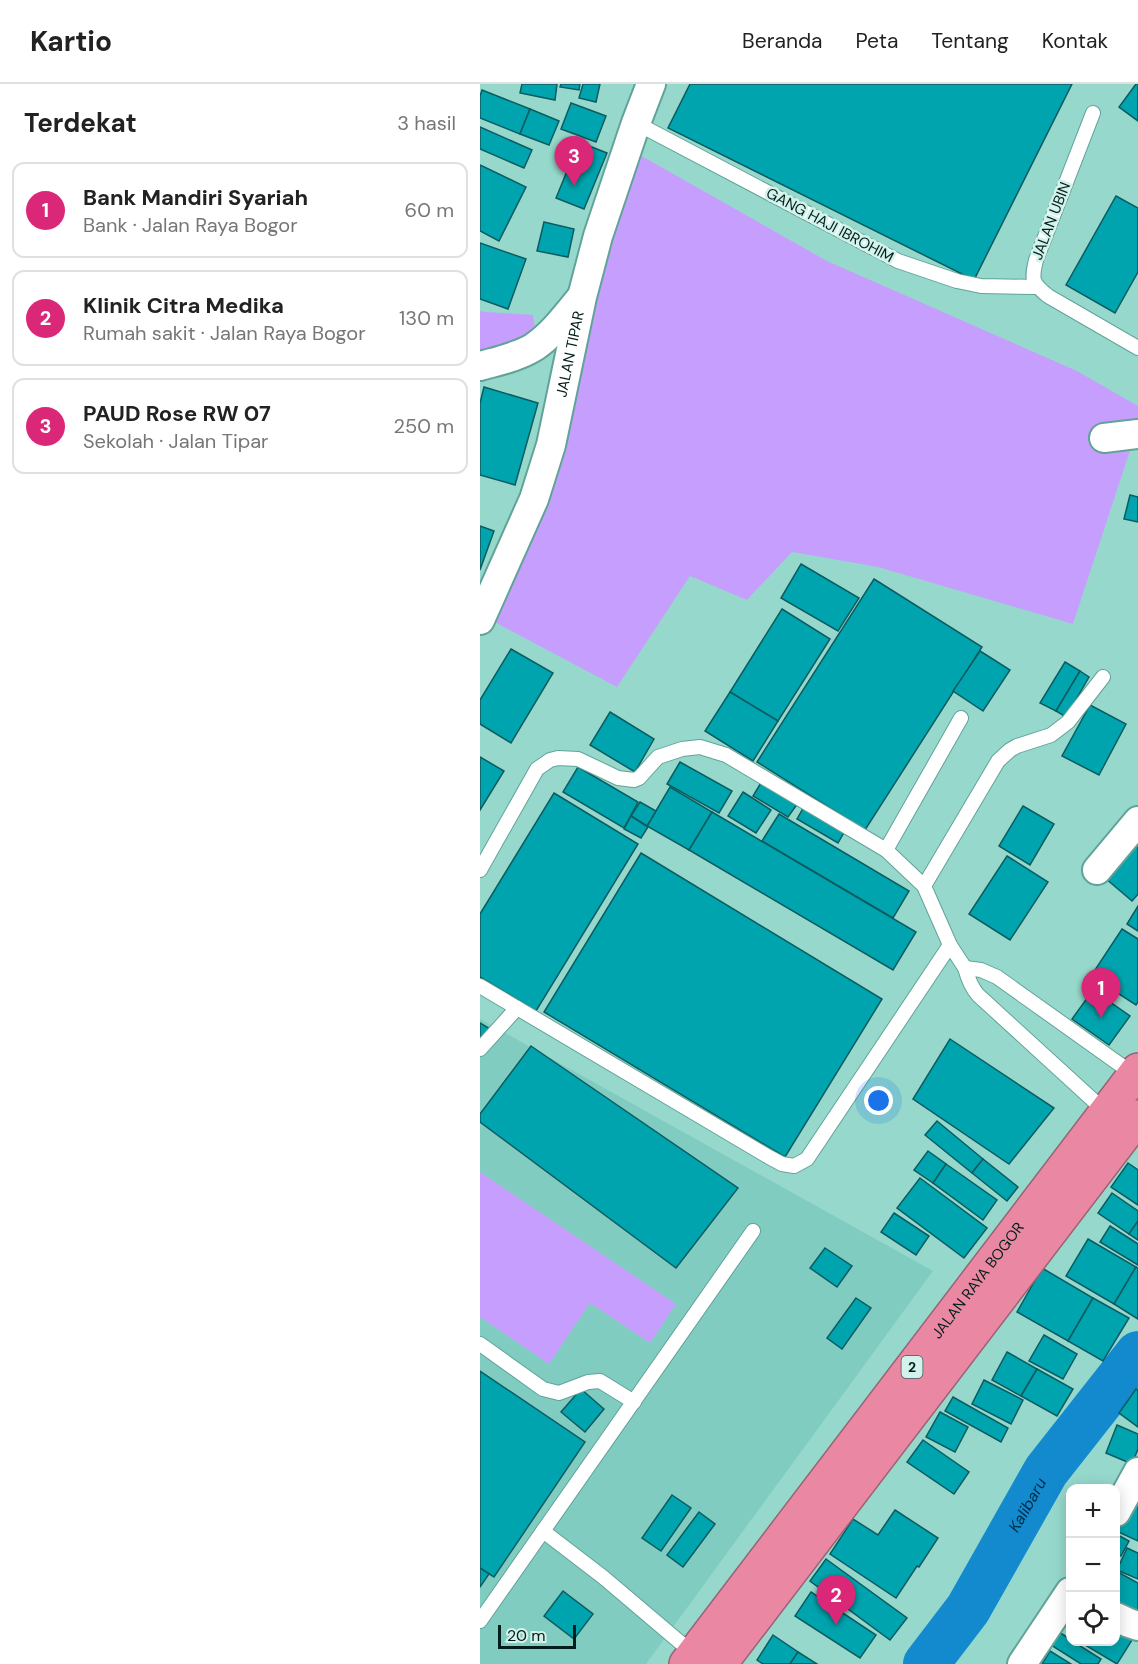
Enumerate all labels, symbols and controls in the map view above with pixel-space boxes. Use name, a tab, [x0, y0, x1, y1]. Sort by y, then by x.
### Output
text: Kartio	[30, 23, 112, 60]
text: Beranda	[742, 27, 823, 55]
text: Peta	[856, 27, 898, 55]
text: Tentang	[931, 27, 1009, 55]
text: Kontak	[1042, 27, 1108, 55]
text: Terdekat	[24, 106, 137, 140]
text: 3 hasil	[397, 110, 456, 136]
pin: 3	[554, 136, 593, 186]
street label: JALAN UBIN	[1027, 179, 1075, 263]
text: Bank Mandiri Syariah	[83, 183, 308, 212]
street label: GANG HAJI IBROHIM	[763, 183, 897, 267]
text: 1	[42, 197, 49, 223]
text: 60 m	[405, 197, 454, 223]
text: Bank · Jalan Raya Bogor	[83, 212, 298, 238]
text: Klinik Citra Medika	[83, 291, 284, 320]
text: 2	[40, 305, 51, 331]
text: 130 m	[399, 305, 454, 331]
street label: JALAN TIPAR	[551, 309, 589, 399]
text: Rumah sakit · Jalan Raya Bogor	[83, 320, 366, 346]
text: PAUD Rose RW 07	[83, 399, 271, 428]
text: 3	[39, 413, 52, 439]
text: 250 m	[393, 413, 454, 439]
text: Sekolah · Jalan Tipar	[83, 428, 268, 454]
pin: 1	[1082, 968, 1120, 1018]
your location	[864, 1086, 893, 1115]
street label: JALAN RAYA BOGOR	[927, 1218, 1029, 1343]
road number: 2	[902, 1356, 922, 1378]
water label: Kalibaru	[1004, 1474, 1051, 1536]
map controls	[1066, 1484, 1120, 1646]
button: +	[1066, 1484, 1120, 1538]
button: −	[1066, 1538, 1120, 1592]
pin: 2	[816, 1576, 856, 1625]
button: locate	[1066, 1592, 1120, 1646]
scale bar	[498, 1622, 576, 1650]
text: 20 m	[507, 1625, 546, 1646]

